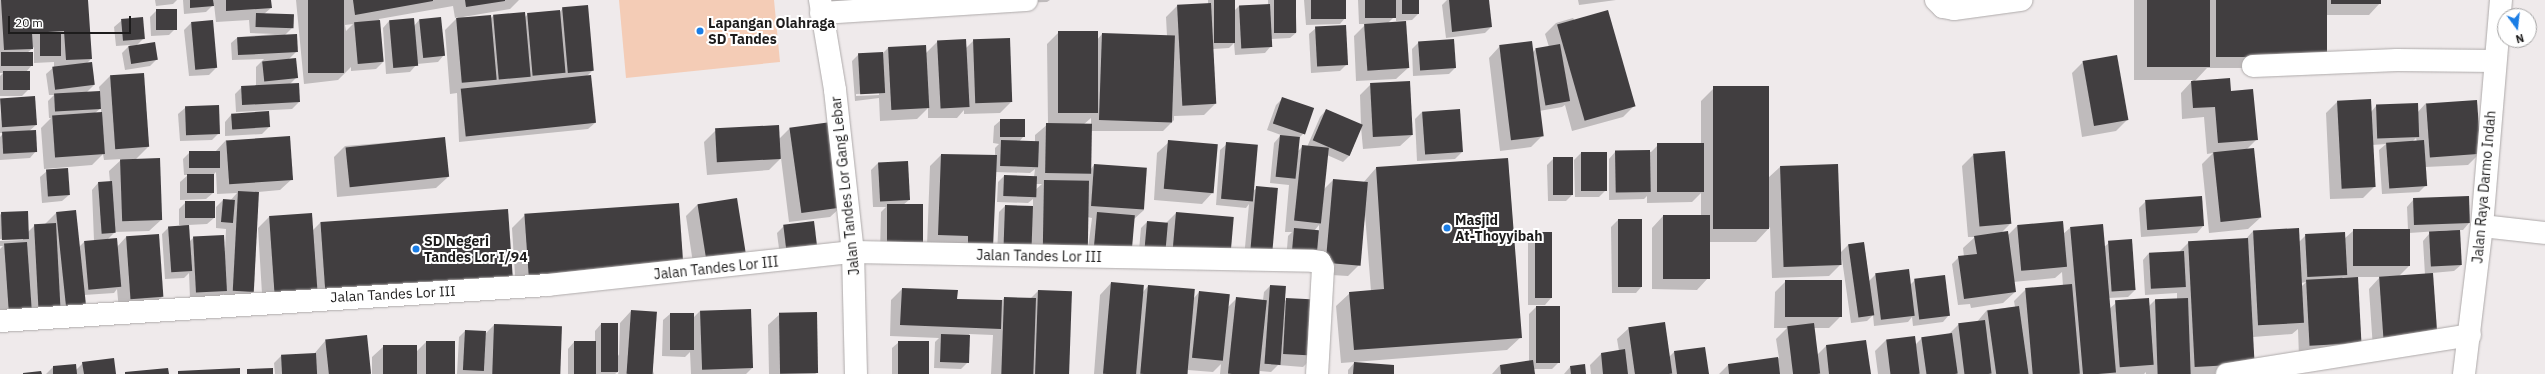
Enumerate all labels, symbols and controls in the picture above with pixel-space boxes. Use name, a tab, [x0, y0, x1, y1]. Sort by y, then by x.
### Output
scale bar	[10, 8, 133, 34]
north arrow	[2497, 8, 2537, 48]
text: 20 m	[15, 15, 43, 30]
place label: Lapangan Olahraga SD Tandes	[708, 15, 835, 48]
marker: Lapangan Olahraga SD Tandes	[695, 26, 705, 36]
text: N	[2514, 31, 2526, 46]
street label: Jalan Tandes Lor Gang Lebar	[827, 96, 863, 276]
street label: Jalan Raya Darmo Indah	[2469, 110, 2499, 264]
place label: Masjid At-Thoyyibah	[1455, 212, 1543, 244]
marker: Masjid At-Thoyyibah	[1442, 223, 1452, 233]
place label: SD Negeri Tandes Lor I/94	[424, 233, 528, 266]
marker: SD Negeri Tandes Lor I/94	[411, 244, 421, 254]
street label: Jalan Tandes Lor III	[976, 247, 1102, 265]
street label: Jalan Tandes Lor III	[653, 253, 779, 283]
street label: Jalan Tandes Lor III	[330, 282, 456, 306]

